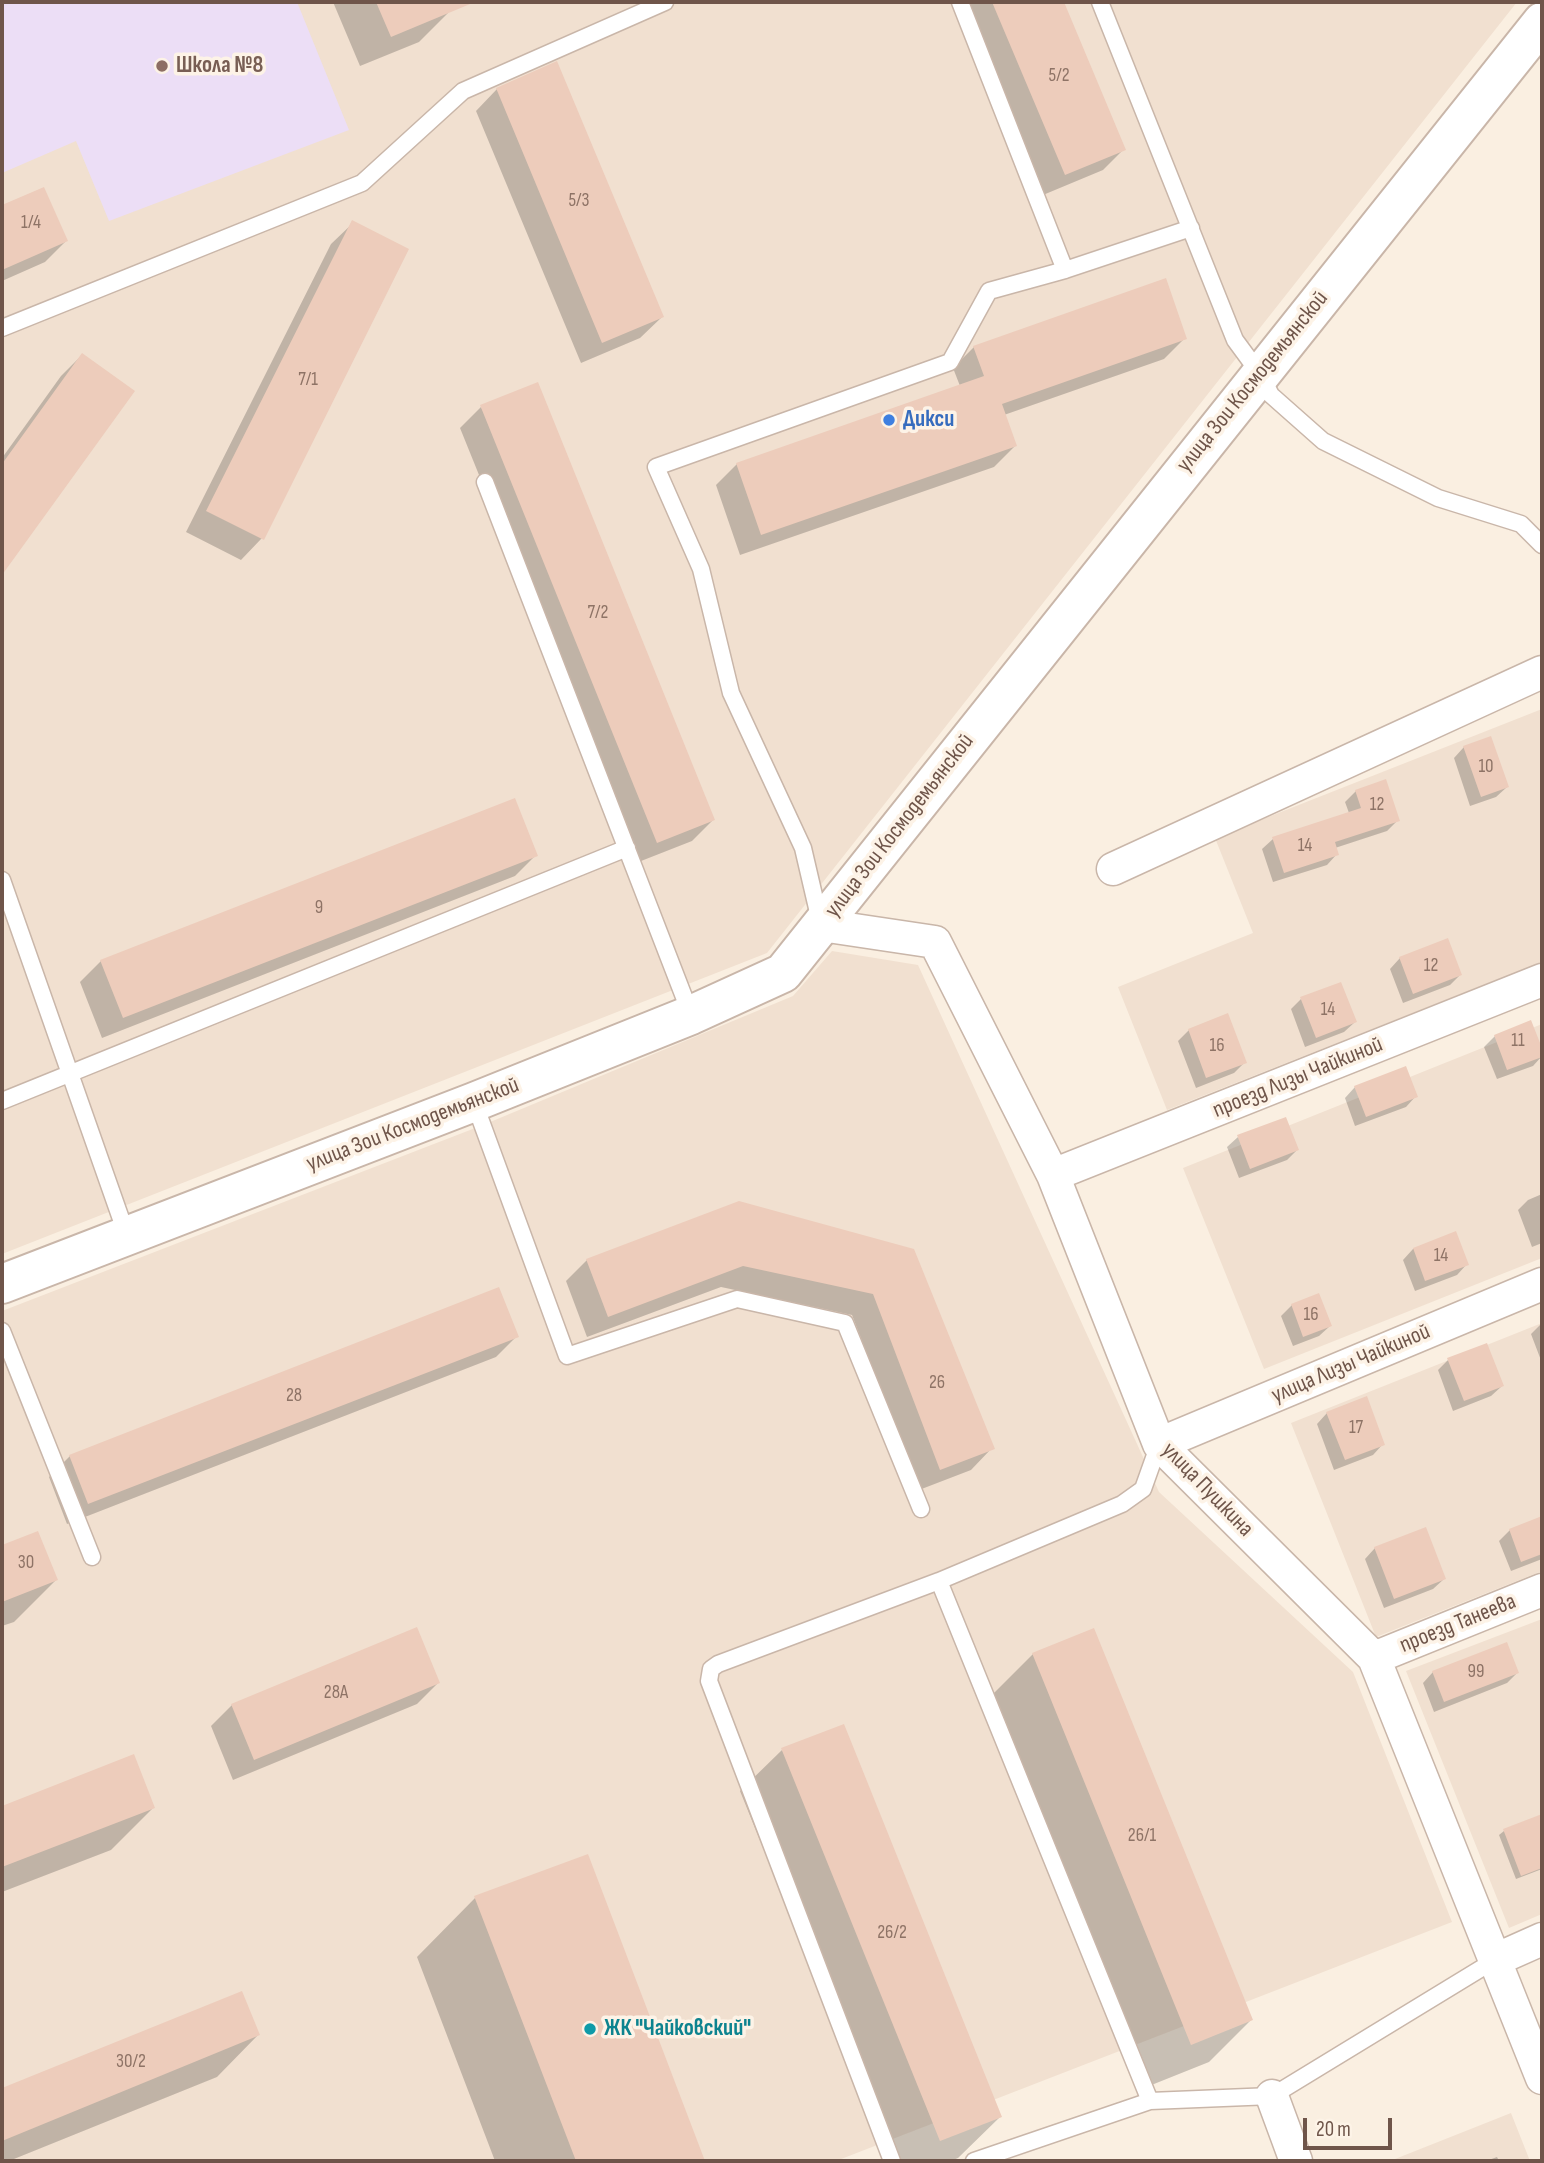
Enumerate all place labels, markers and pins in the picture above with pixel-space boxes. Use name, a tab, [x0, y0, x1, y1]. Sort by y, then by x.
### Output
place label: Школа №8	[176, 52, 263, 80]
marker: Школа №8	[154, 58, 170, 74]
place label: Дикси	[903, 406, 954, 434]
marker: Дикси	[881, 412, 897, 428]
place label: ЖК "Чайковский"	[604, 2015, 751, 2043]
marker: ЖК "Чайковский"	[582, 2021, 598, 2037]

